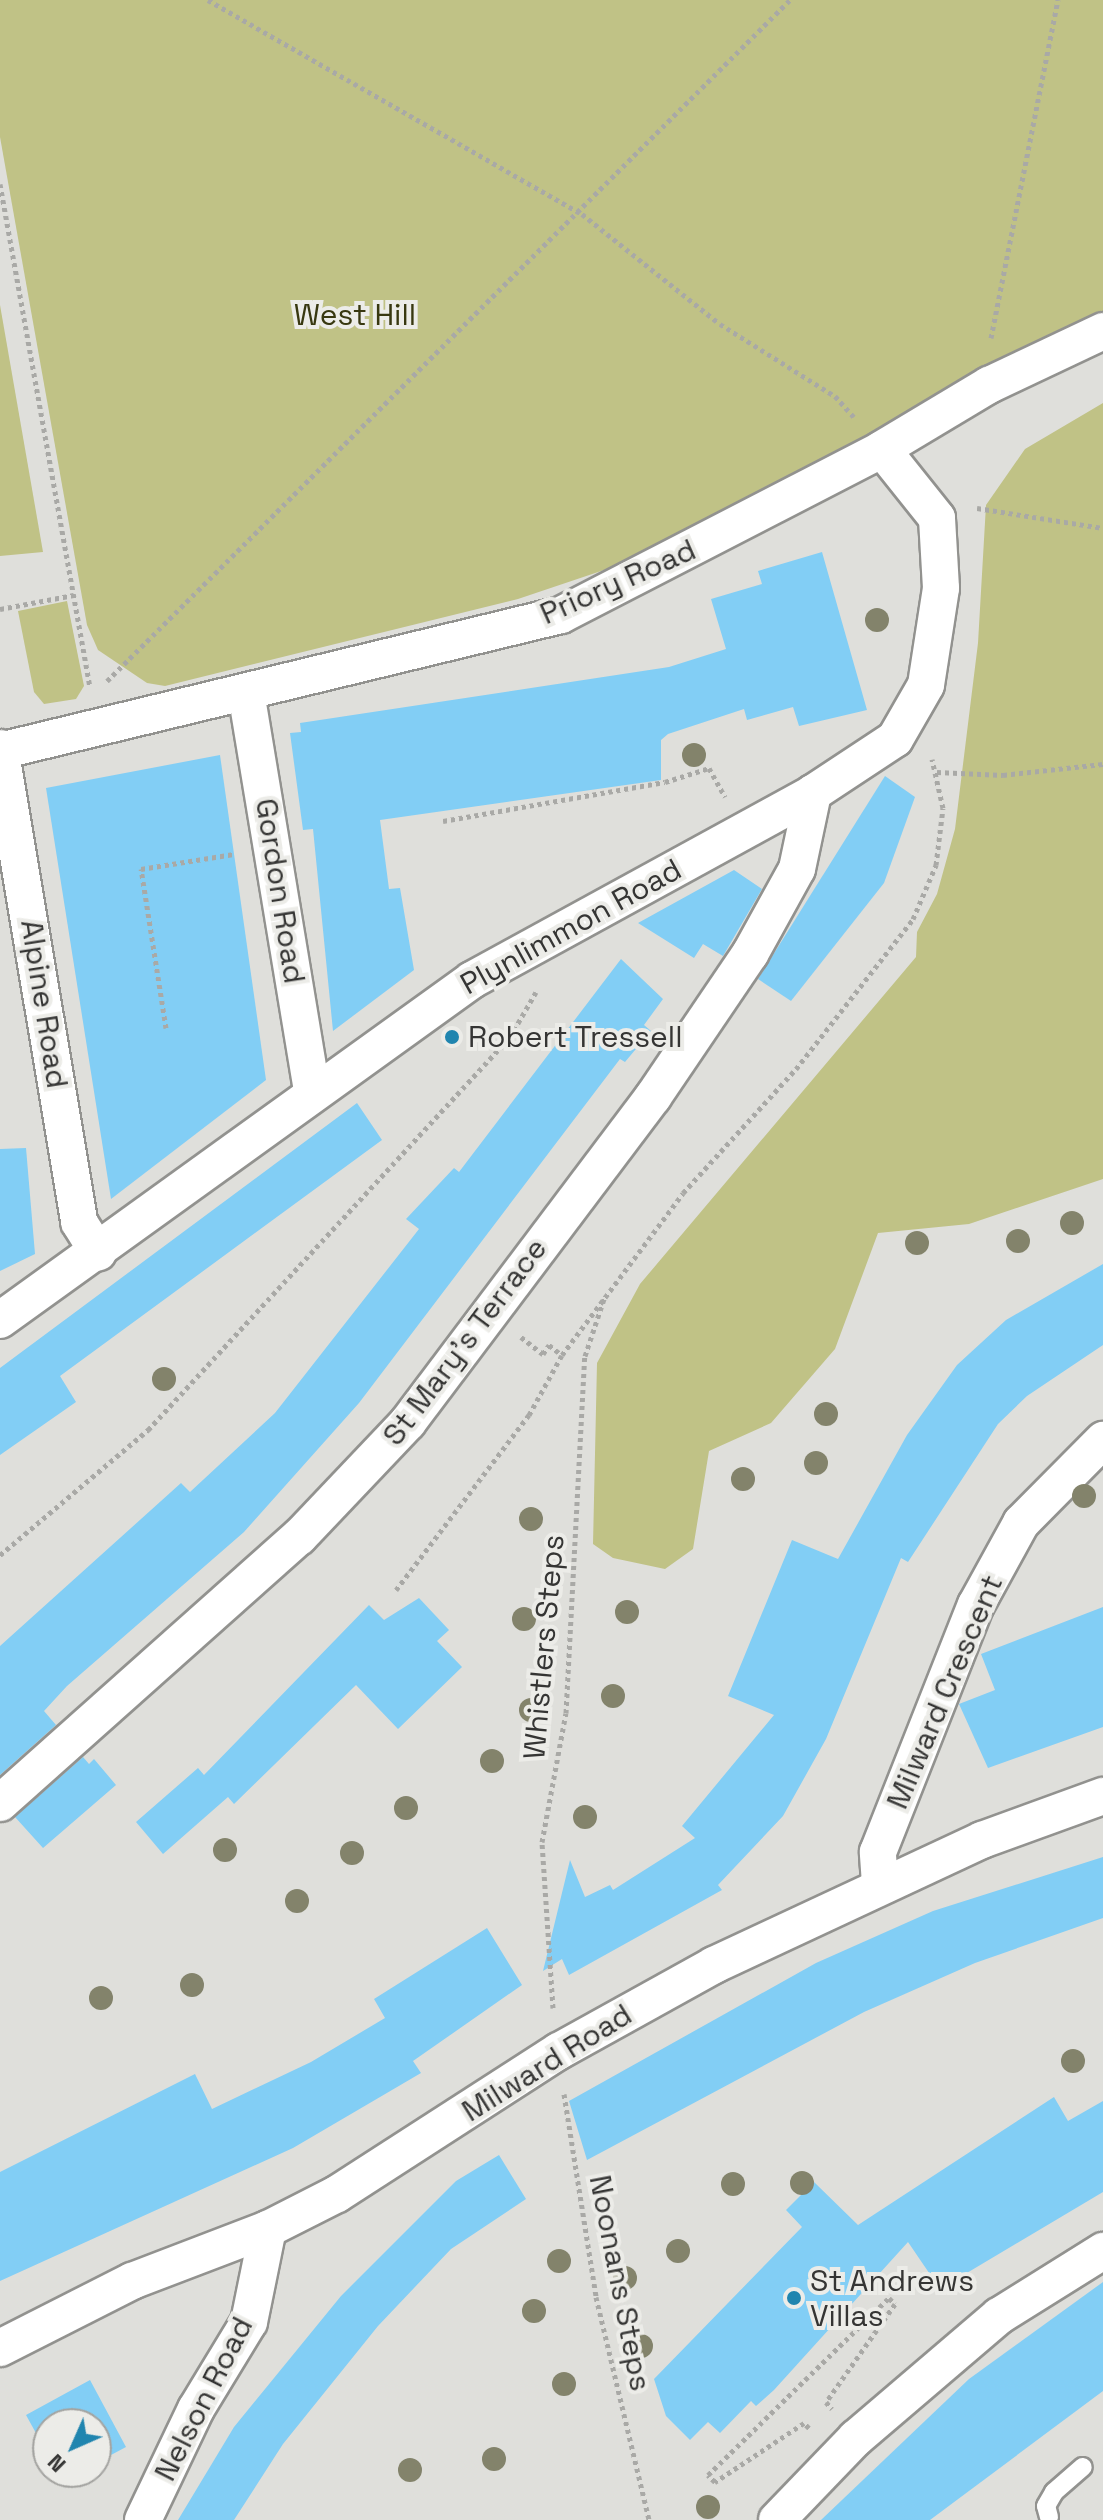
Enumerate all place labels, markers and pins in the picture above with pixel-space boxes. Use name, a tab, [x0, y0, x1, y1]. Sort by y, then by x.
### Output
place label: Robert Tressell	[468, 1019, 683, 1055]
marker: Robert Tressell	[443, 1028, 461, 1046]
place label: St Andrews Villas	[810, 2263, 974, 2334]
marker: St Andrews Villas	[785, 2289, 803, 2307]

